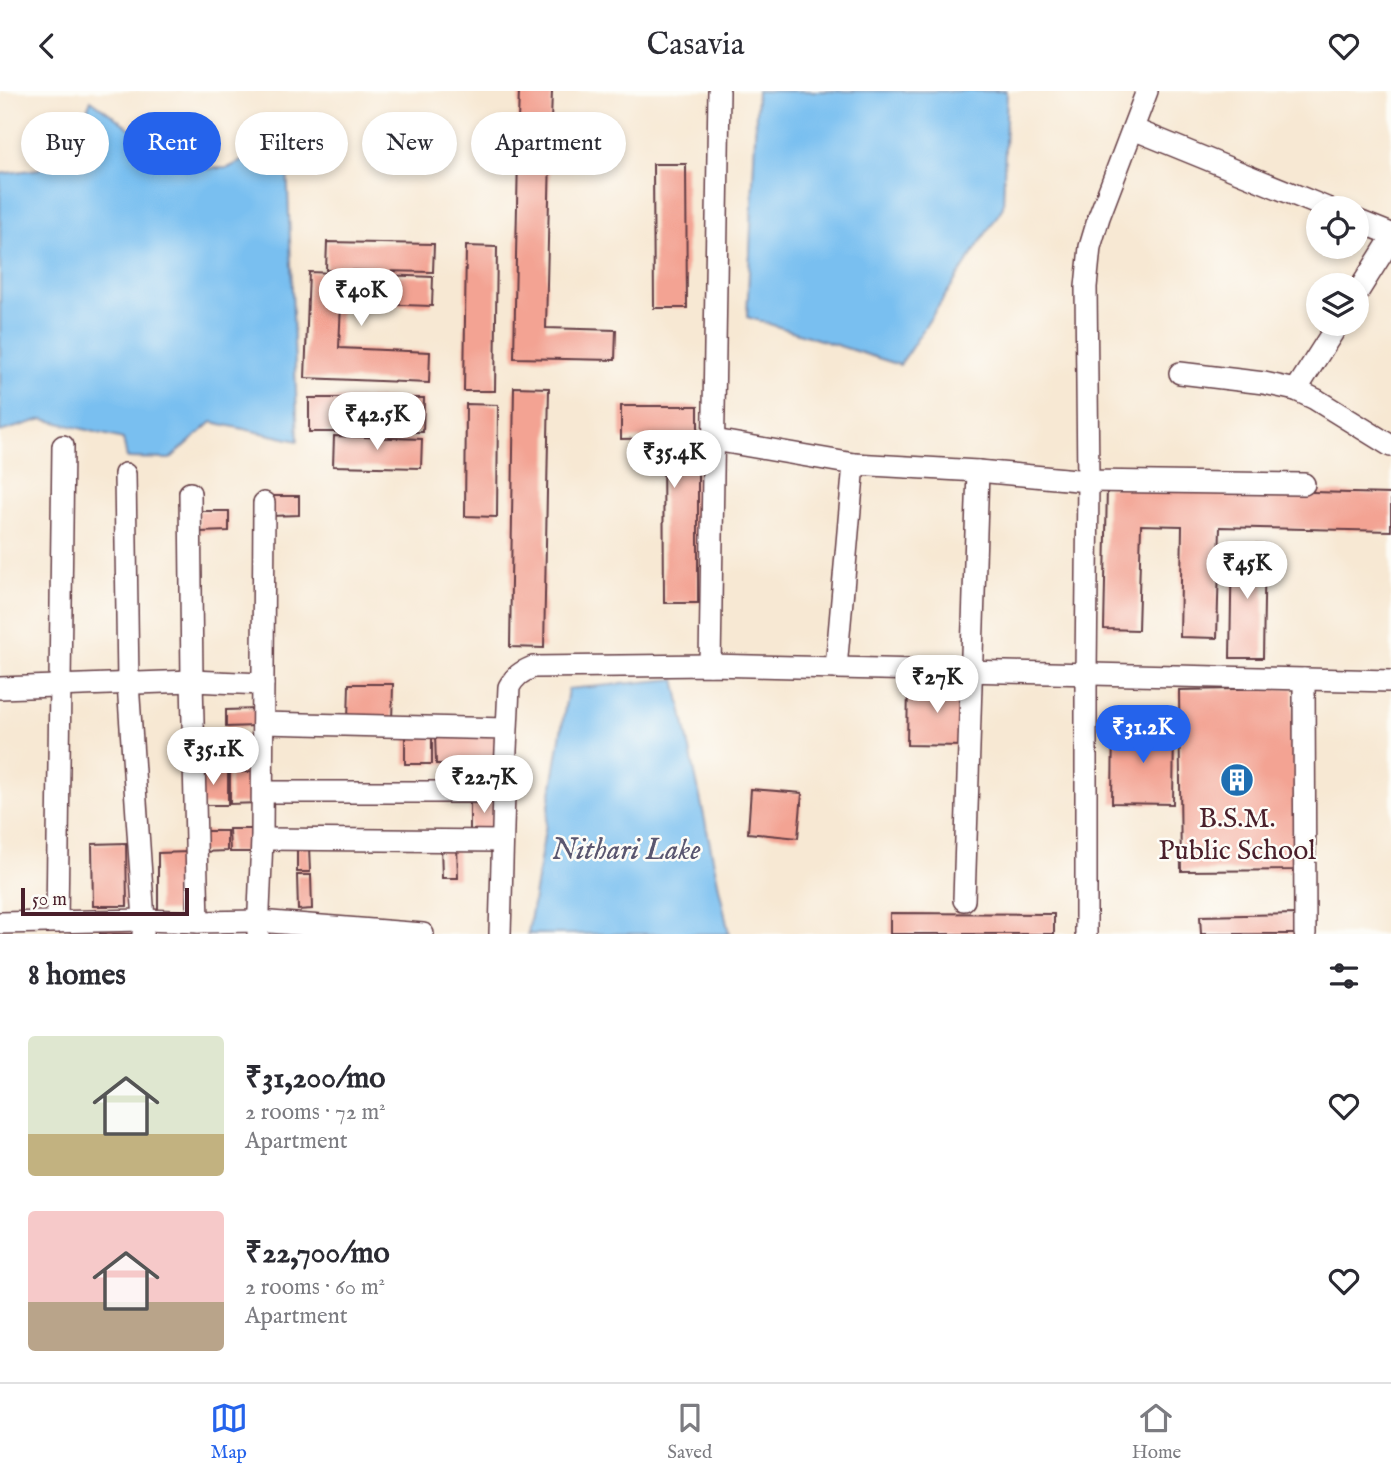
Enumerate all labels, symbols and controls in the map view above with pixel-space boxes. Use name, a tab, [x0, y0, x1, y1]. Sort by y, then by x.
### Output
text: Casavia	[646, 25, 745, 66]
icon: back	[28, 27, 66, 65]
icon: heart	[1325, 27, 1363, 65]
chip: Buy	[21, 112, 109, 175]
chip: Rent	[123, 112, 221, 175]
chip: Filters	[235, 112, 348, 175]
chip: New	[362, 112, 457, 175]
chip: Apartment	[471, 112, 626, 175]
map controls	[1306, 196, 1369, 336]
button: locate	[1306, 196, 1369, 259]
pin: ₹40K	[320, 268, 402, 328]
button: layers	[1306, 273, 1369, 336]
text: ₹40K	[335, 276, 387, 305]
pin: ₹42.5K	[320, 393, 434, 452]
text: ₹42.5K	[344, 400, 410, 429]
pin: ₹35.4K	[617, 431, 731, 490]
text: ₹35.4K	[642, 438, 706, 467]
pin: ₹45K	[1206, 541, 1288, 601]
text: ₹45K	[1222, 549, 1272, 578]
pin: ₹27K	[896, 655, 978, 715]
text: ₹27K	[911, 663, 963, 692]
pin: ₹31.2K	[1086, 705, 1200, 765]
text: ₹31.2K	[1112, 713, 1174, 742]
pin: ₹35.1K	[156, 727, 270, 787]
text: ₹35.1K	[183, 735, 243, 764]
pin: ₹22.7K	[427, 755, 541, 815]
building icon: B.S.M. Public School	[1218, 761, 1256, 799]
text: ₹22.7K	[451, 763, 517, 792]
place label: B.S.M. Public School	[1158, 802, 1316, 869]
water label: Nithari Lake	[552, 832, 700, 870]
scale bar	[21, 885, 189, 917]
text: 50 m	[32, 888, 67, 912]
text: 8 homes	[28, 957, 126, 995]
icon: filters	[1325, 957, 1363, 995]
text: ₹31,200/mo	[245, 1060, 386, 1098]
icon: home	[84, 1064, 168, 1148]
icon: heart	[1325, 1087, 1363, 1125]
text: 2 rooms · 72 m²	[245, 1098, 386, 1127]
text: Apartment	[245, 1127, 348, 1156]
text: ₹22,700/mo	[245, 1235, 390, 1273]
icon: home	[84, 1239, 168, 1323]
icon: heart	[1325, 1262, 1363, 1300]
text: 2 rooms · 60 m²	[245, 1273, 385, 1302]
text: Apartment	[245, 1302, 348, 1331]
tab: Map	[210, 1399, 248, 1465]
tab: Saved	[667, 1399, 712, 1465]
tab: Home	[1132, 1399, 1181, 1465]

